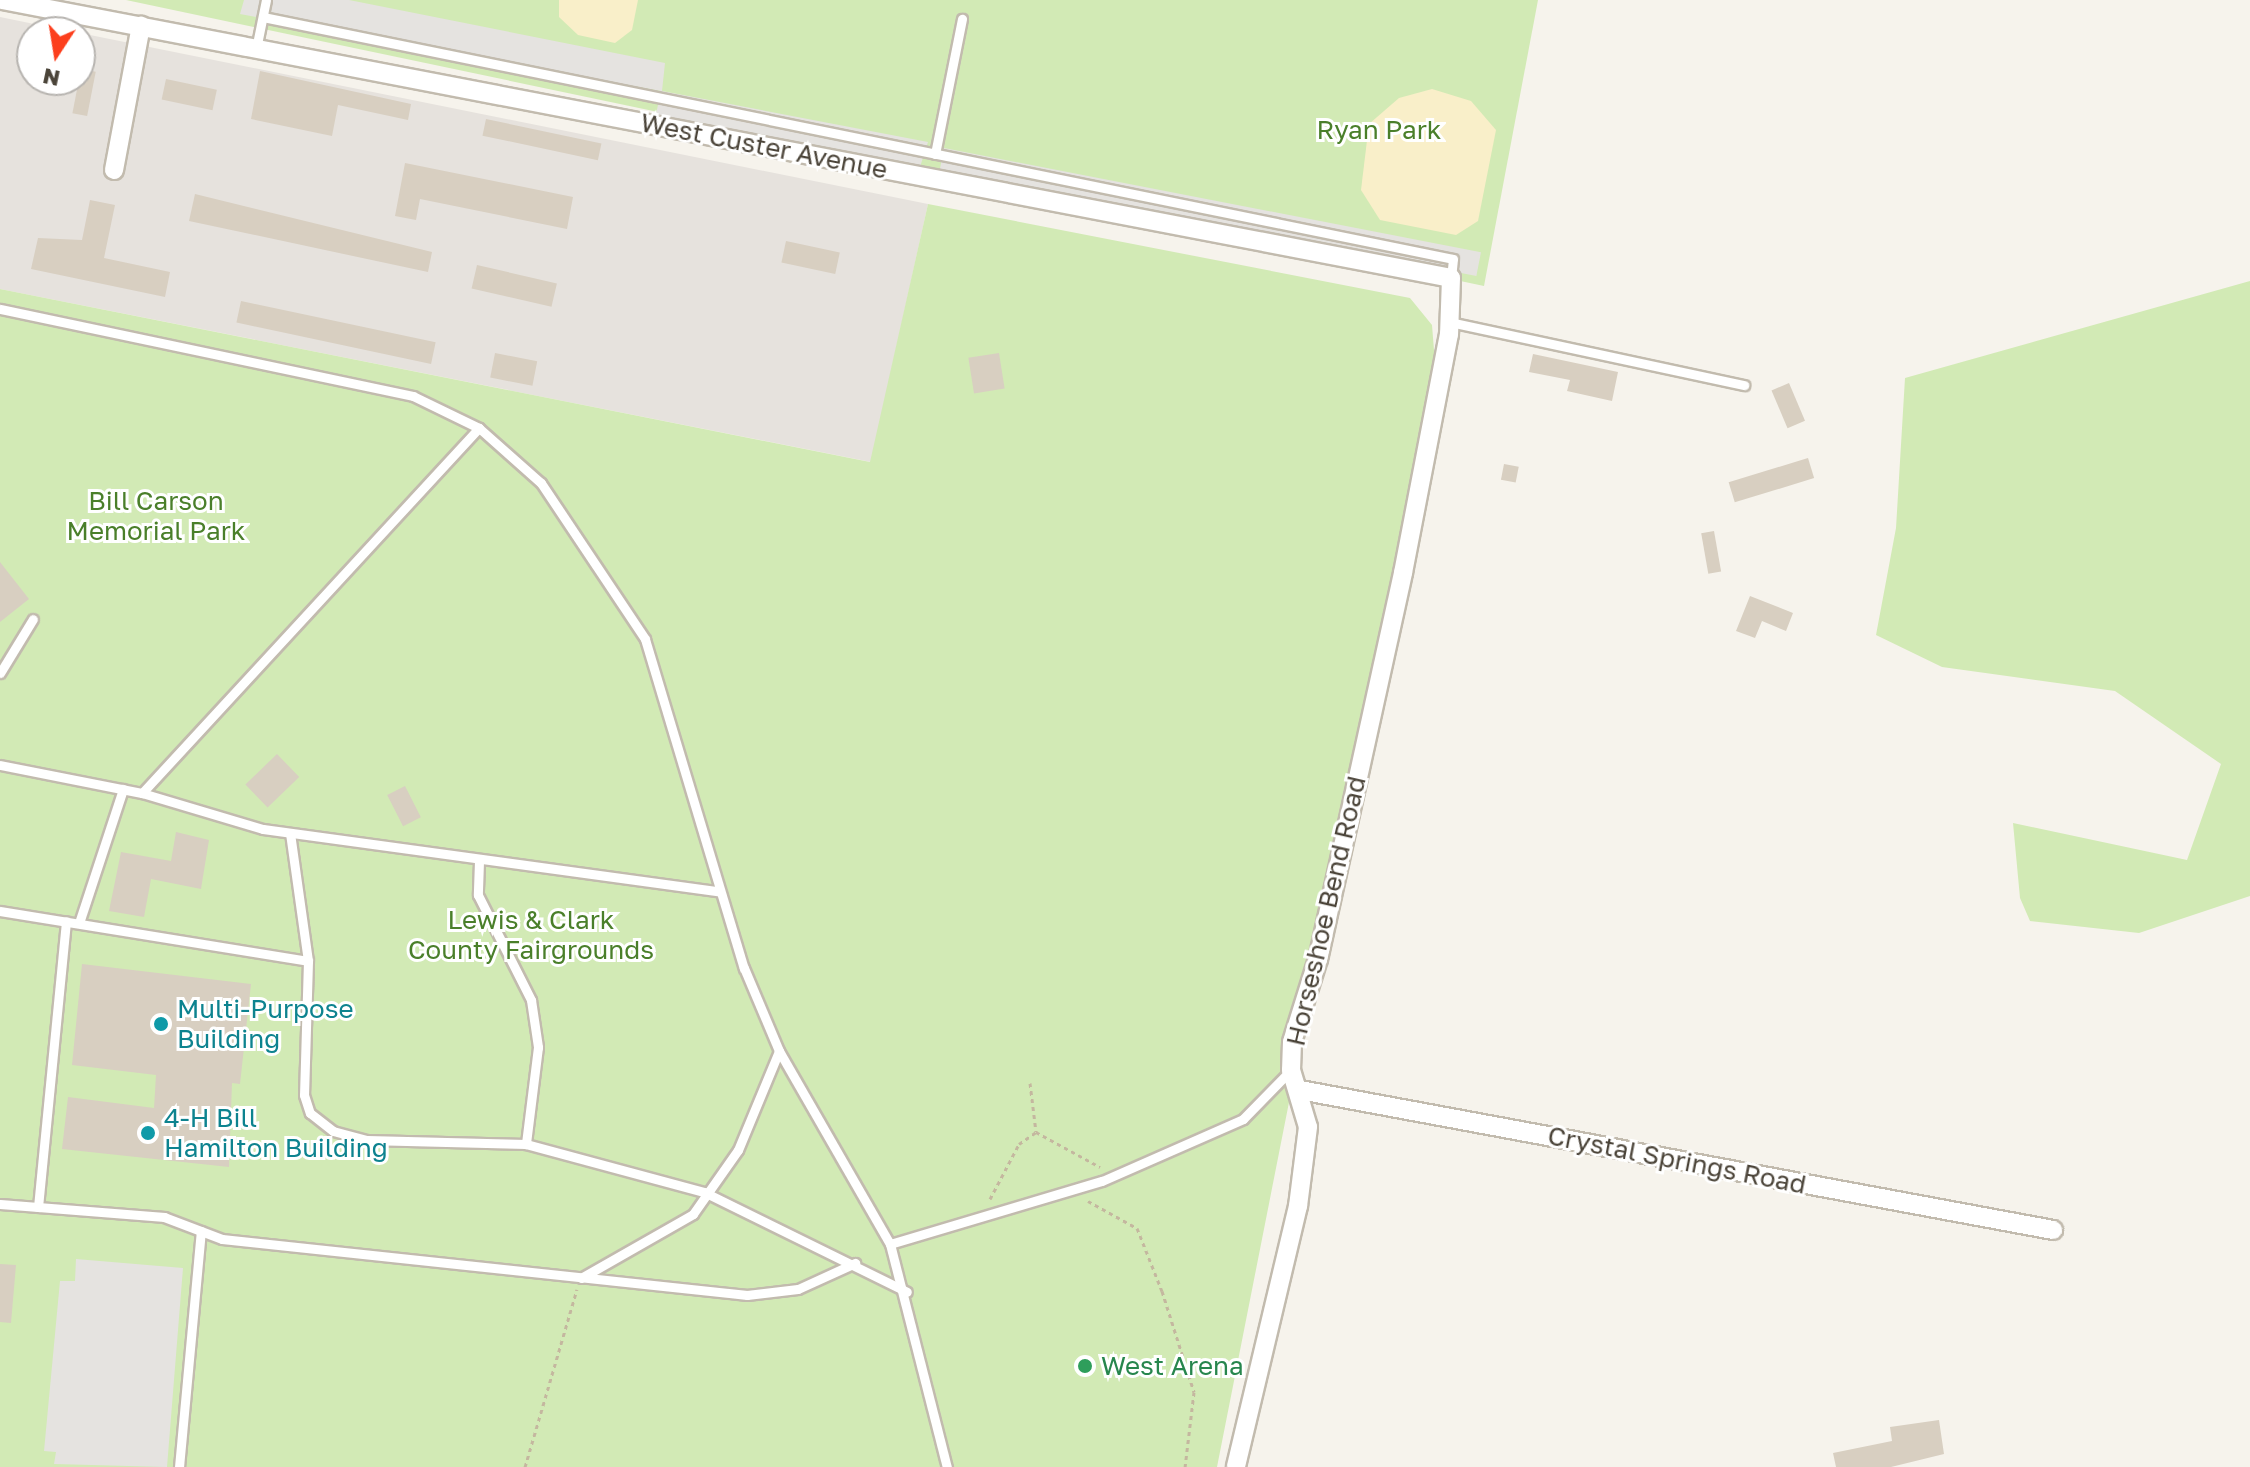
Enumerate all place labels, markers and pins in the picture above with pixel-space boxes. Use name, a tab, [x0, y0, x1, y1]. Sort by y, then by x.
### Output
place label: Multi-Purpose Building	[177, 993, 353, 1054]
marker: Multi-Purpose Building	[152, 1015, 170, 1033]
place label: 4-H Bill Hamilton Building	[164, 1102, 388, 1164]
marker: 4-H Bill Hamilton Building	[139, 1124, 157, 1142]
place label: West Arena	[1101, 1350, 1244, 1382]
marker: West Arena	[1076, 1357, 1094, 1375]

